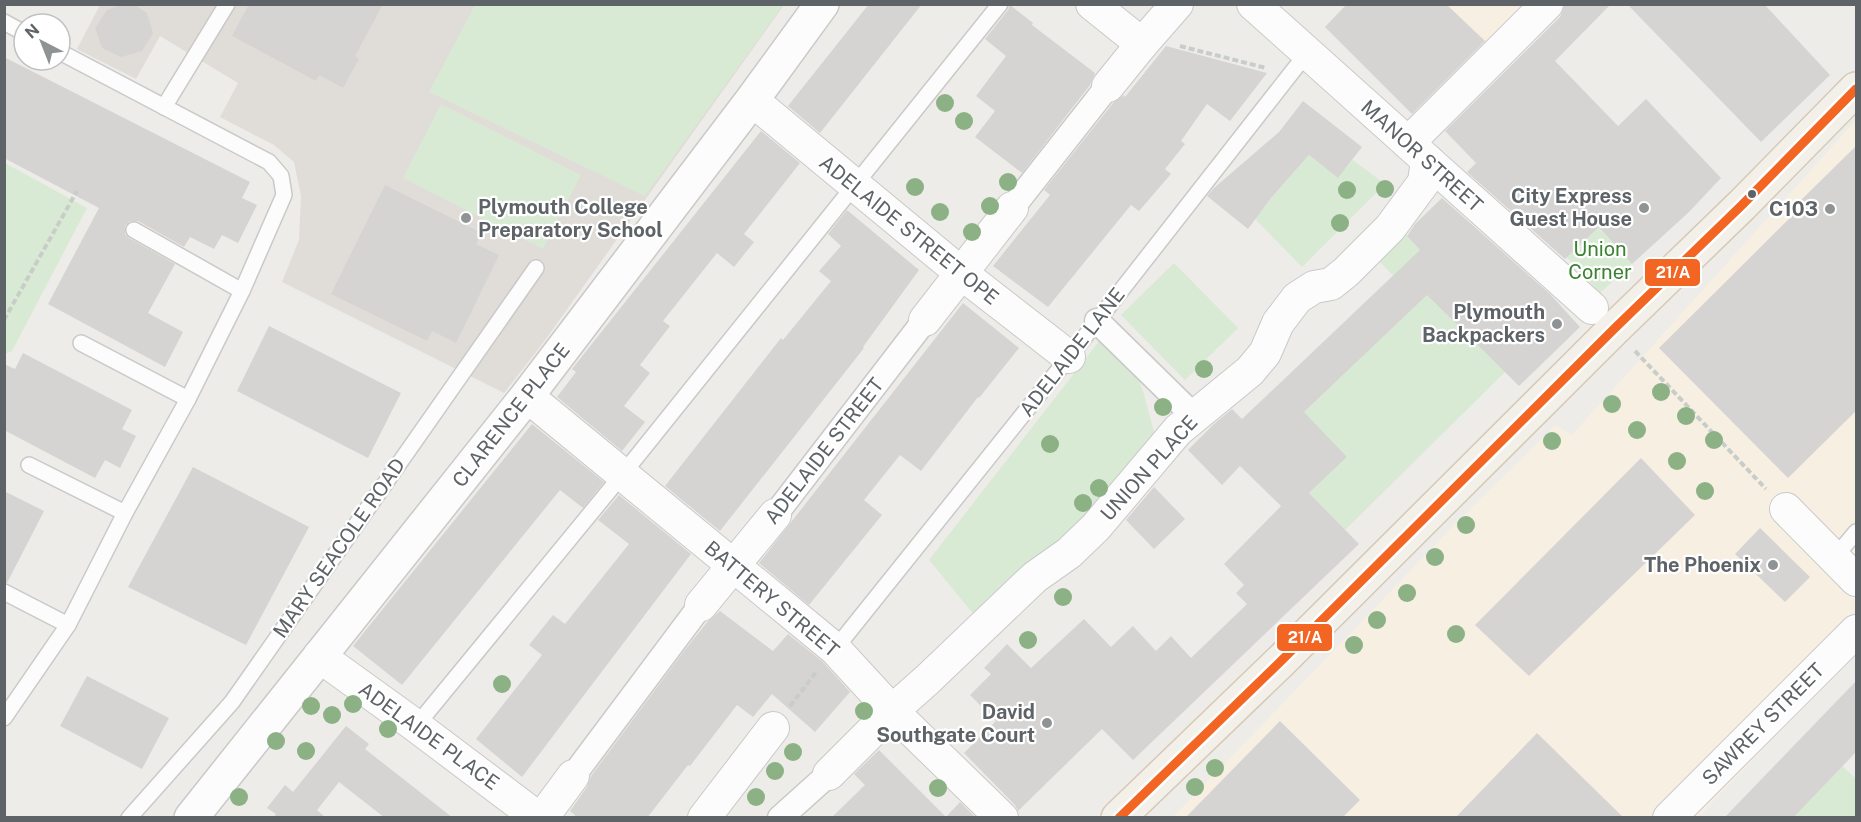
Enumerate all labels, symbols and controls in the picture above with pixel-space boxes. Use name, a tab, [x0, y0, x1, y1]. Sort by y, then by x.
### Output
north arrow	[12, 12, 72, 72]
text: N	[21, 20, 43, 42]
street label: MANOR STREET	[1356, 95, 1488, 217]
street label: ADELAIDE STREET OPE	[814, 150, 1004, 310]
place label: City Express Guest House	[1510, 184, 1632, 231]
unlabelled marker	[1746, 188, 1758, 200]
place label: Plymouth College Preparatory School	[478, 195, 663, 242]
place label: C103	[1769, 197, 1818, 221]
marker: City Express Guest House	[1637, 201, 1651, 215]
marker: C103	[1823, 202, 1837, 216]
marker: Plymouth College Preparatory School	[459, 211, 473, 225]
park label: Union Corner	[1568, 237, 1632, 284]
line badge: 21/A	[1644, 258, 1701, 287]
text: 21/A	[1656, 263, 1691, 282]
street label: ADELAIDE LANE	[1014, 283, 1130, 421]
place label: Plymouth Backpackers	[1422, 300, 1545, 347]
marker: Plymouth Backpackers	[1550, 317, 1564, 331]
street label: CLARENCE PLACE	[447, 338, 575, 492]
street label: ADELAIDE STREET	[759, 373, 889, 529]
street label: UNION PLACE	[1095, 410, 1203, 526]
street label: MARY SEACOLE ROAD	[268, 454, 410, 642]
street label: BATTERY STREET	[700, 536, 844, 662]
place label: The Phoenix	[1644, 553, 1761, 577]
marker: The Phoenix	[1766, 558, 1780, 572]
line badge: 21/A	[1276, 623, 1333, 652]
text: 21/A	[1288, 628, 1323, 647]
street label: SAWREY STREET	[1697, 658, 1829, 790]
street label: ADELAIDE PLACE	[354, 677, 504, 795]
place label: David Southgate Court	[876, 700, 1035, 747]
marker: David Southgate Court	[1040, 716, 1054, 730]

